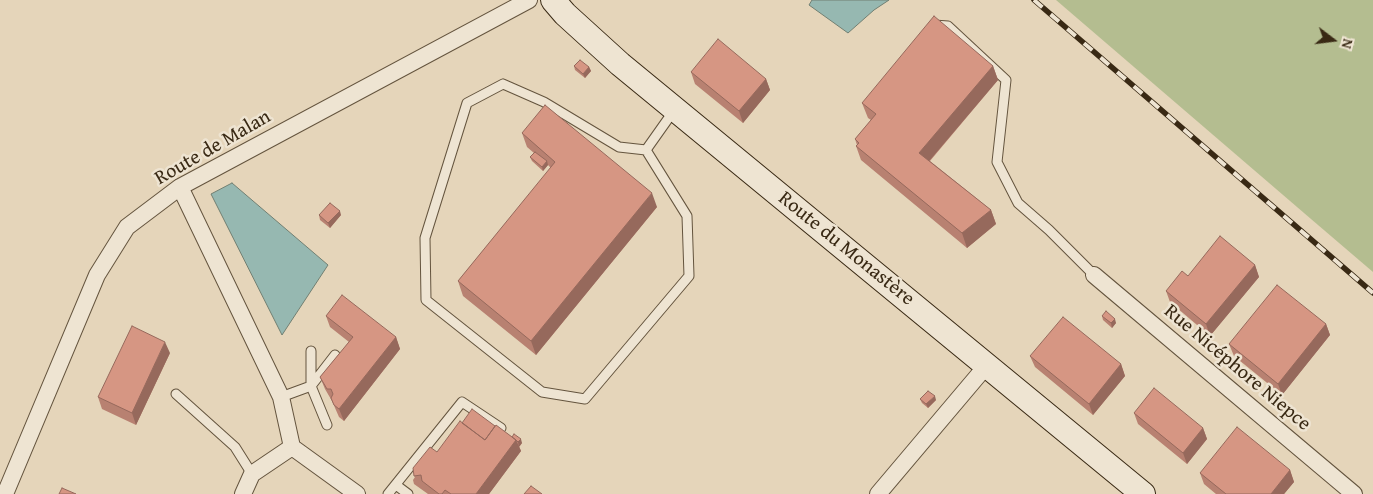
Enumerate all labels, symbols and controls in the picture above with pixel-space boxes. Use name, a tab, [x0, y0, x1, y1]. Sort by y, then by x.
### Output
north arrow	[1308, 15, 1358, 65]
text: N	[1337, 37, 1358, 51]
street label: Route de Malan	[151, 105, 275, 191]
street label: Route du Monastère	[773, 187, 919, 311]
street label: Rue Nicéphore Niepce	[1159, 300, 1315, 436]

